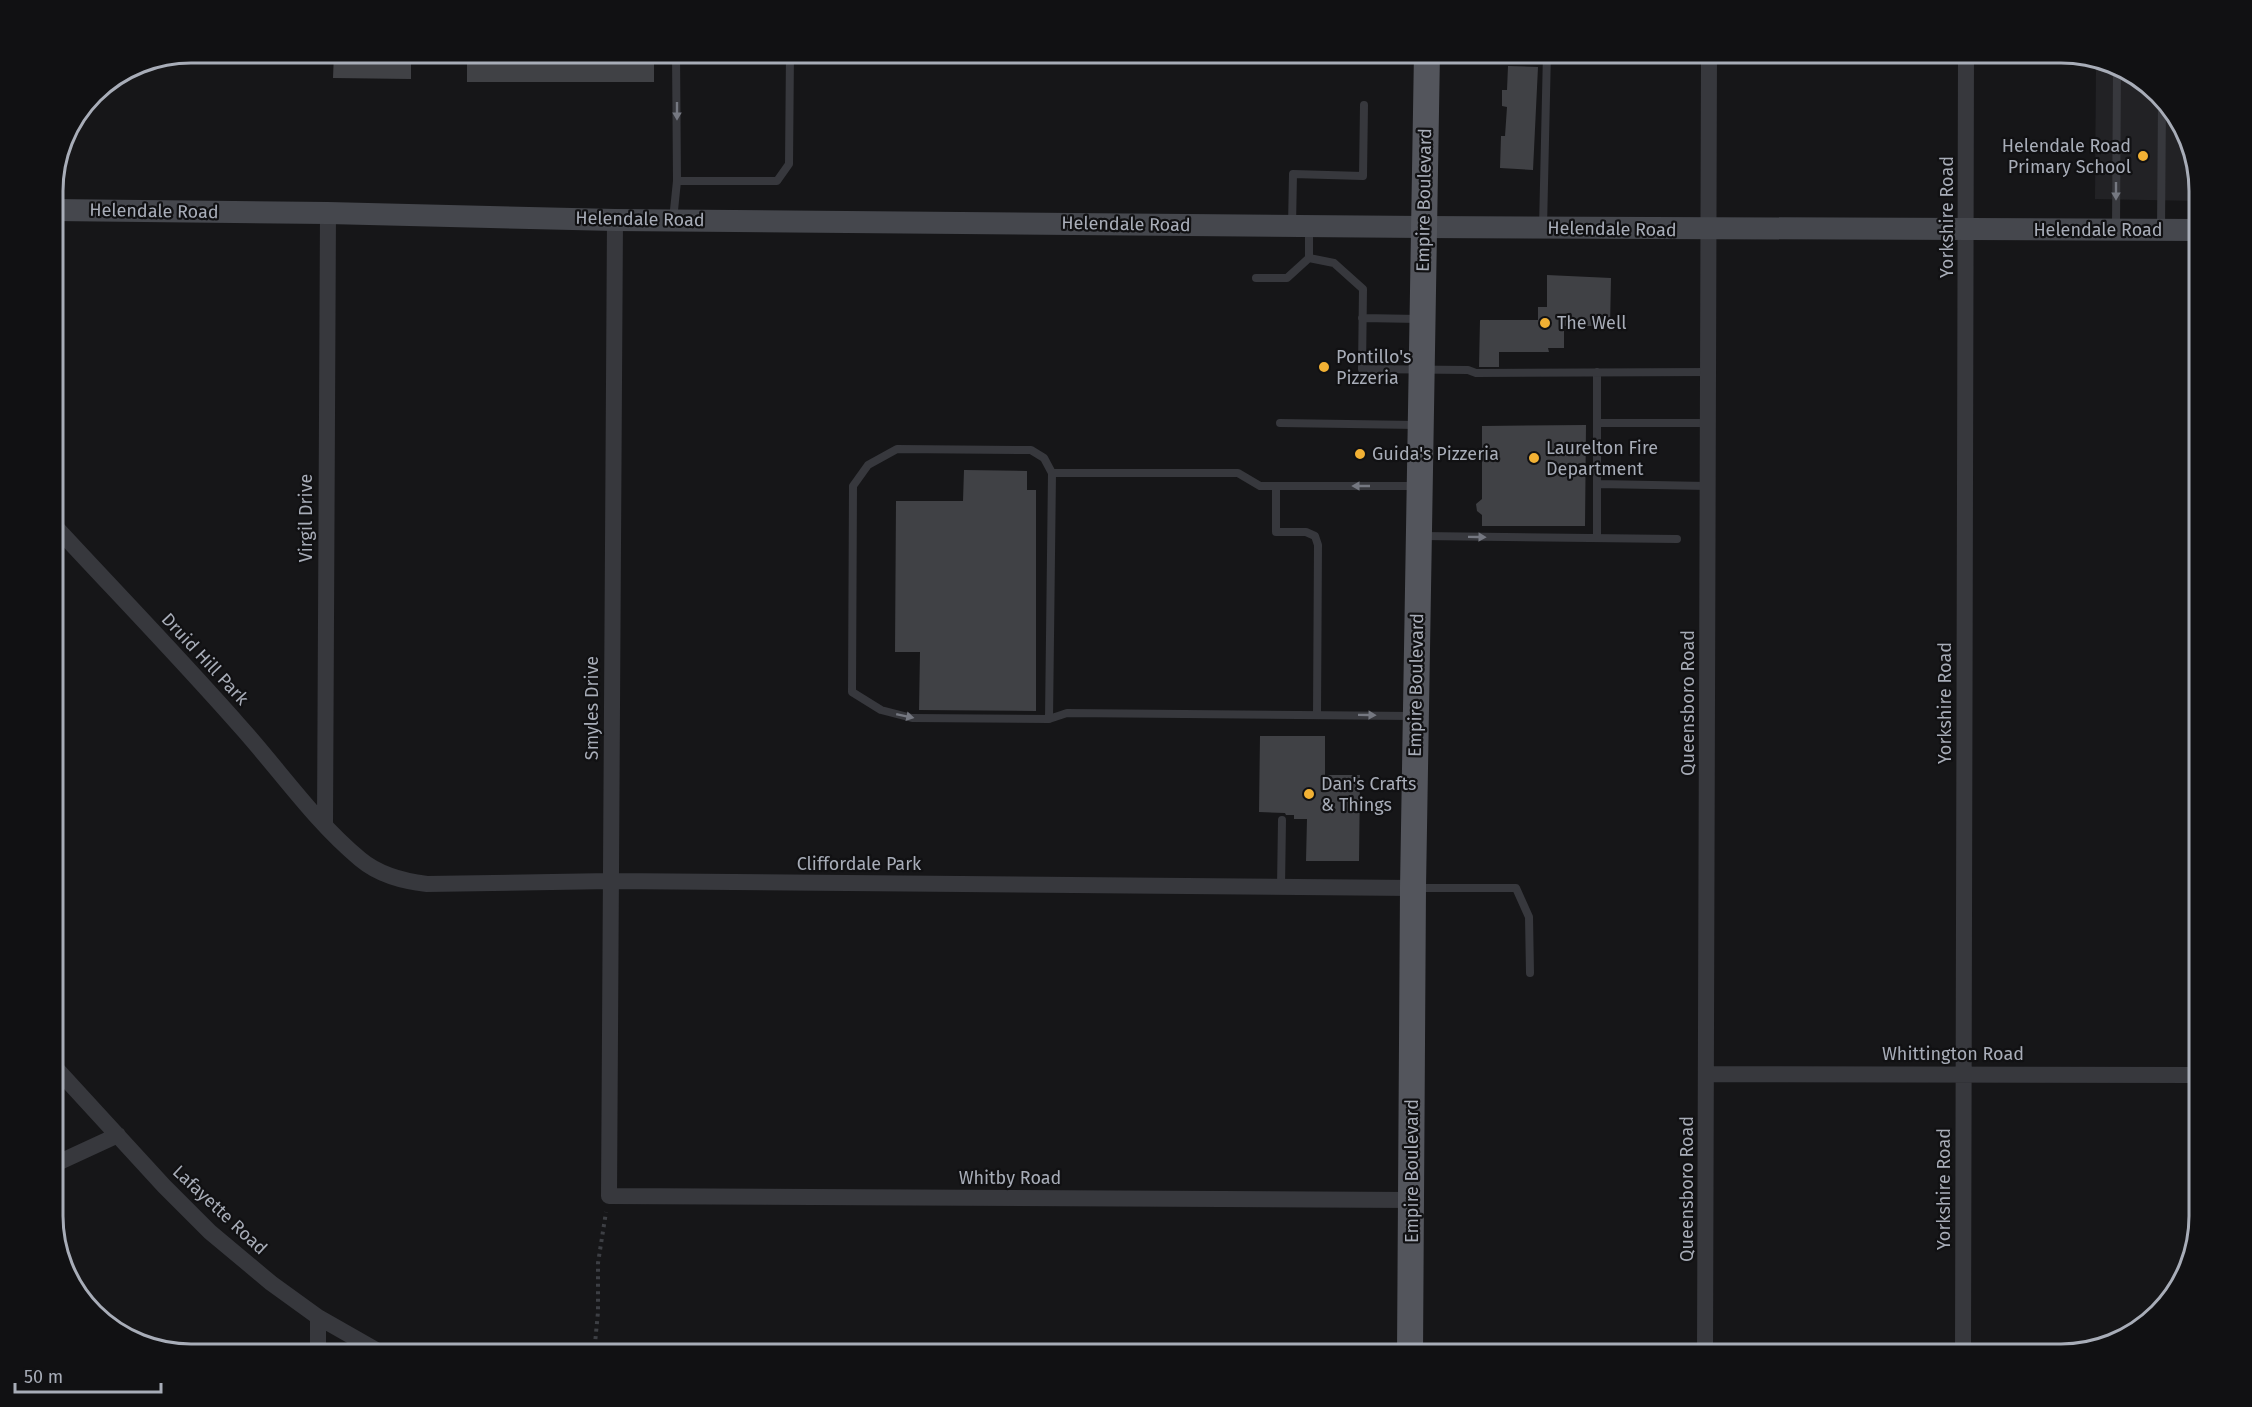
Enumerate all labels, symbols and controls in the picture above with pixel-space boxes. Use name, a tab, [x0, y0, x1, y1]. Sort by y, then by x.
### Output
one-way arrow	[672, 101, 682, 120]
street label: Empire Boulevard	[1412, 128, 1436, 272]
place label: Helendale Road Primary School	[2002, 135, 2131, 178]
marker: Helendale Road Primary School	[2136, 149, 2150, 163]
street label: Yorkshire Road	[1936, 156, 1958, 278]
one-way arrow	[2111, 181, 2121, 200]
street label: Helendale Road	[89, 199, 219, 223]
street label: Helendale Road	[575, 207, 705, 231]
street label: Helendale Road	[1061, 212, 1191, 236]
street label: Helendale Road	[1547, 217, 1677, 241]
street label: Helendale Road	[2033, 219, 2163, 241]
place label: The Well	[1557, 312, 1626, 334]
marker: The Well	[1538, 316, 1552, 330]
place label: Pontillo's Pizzeria	[1336, 346, 1412, 389]
marker: Pontillo's Pizzeria	[1317, 360, 1331, 374]
place label: Laurelton Fire Department	[1546, 437, 1658, 480]
place label: Guida's Pizzeria	[1372, 443, 1499, 465]
marker: Guida's Pizzeria	[1353, 447, 1367, 461]
marker: Laurelton Fire Department	[1527, 451, 1541, 465]
street label: Virgil Drive	[295, 474, 317, 562]
one-way arrow	[1351, 481, 1370, 491]
one-way arrow	[1467, 532, 1486, 542]
street label: Druid Hill Park	[157, 608, 254, 710]
street label: Empire Boulevard	[1404, 613, 1428, 757]
street label: Queensboro Road	[1677, 630, 1699, 776]
street label: Yorkshire Road	[1934, 642, 1956, 764]
street label: Smyles Drive	[581, 656, 603, 760]
one-way arrow	[1357, 710, 1376, 720]
one-way arrow	[896, 712, 915, 721]
place label: Dan's Crafts & Things	[1321, 773, 1416, 816]
marker: Dan's Crafts & Things	[1302, 787, 1316, 801]
street label: Cliffordale Park	[797, 853, 922, 875]
street label: Whittington Road	[1882, 1043, 2024, 1065]
street label: Empire Boulevard	[1401, 1099, 1423, 1243]
street label: Queensboro Road	[1676, 1116, 1698, 1262]
street label: Yorkshire Road	[1933, 1128, 1955, 1250]
street label: Lafayette Road	[168, 1161, 272, 1259]
street label: Whitby Road	[959, 1167, 1061, 1189]
scale bar	[15, 1356, 160, 1394]
text: 50 m	[24, 1366, 63, 1388]

